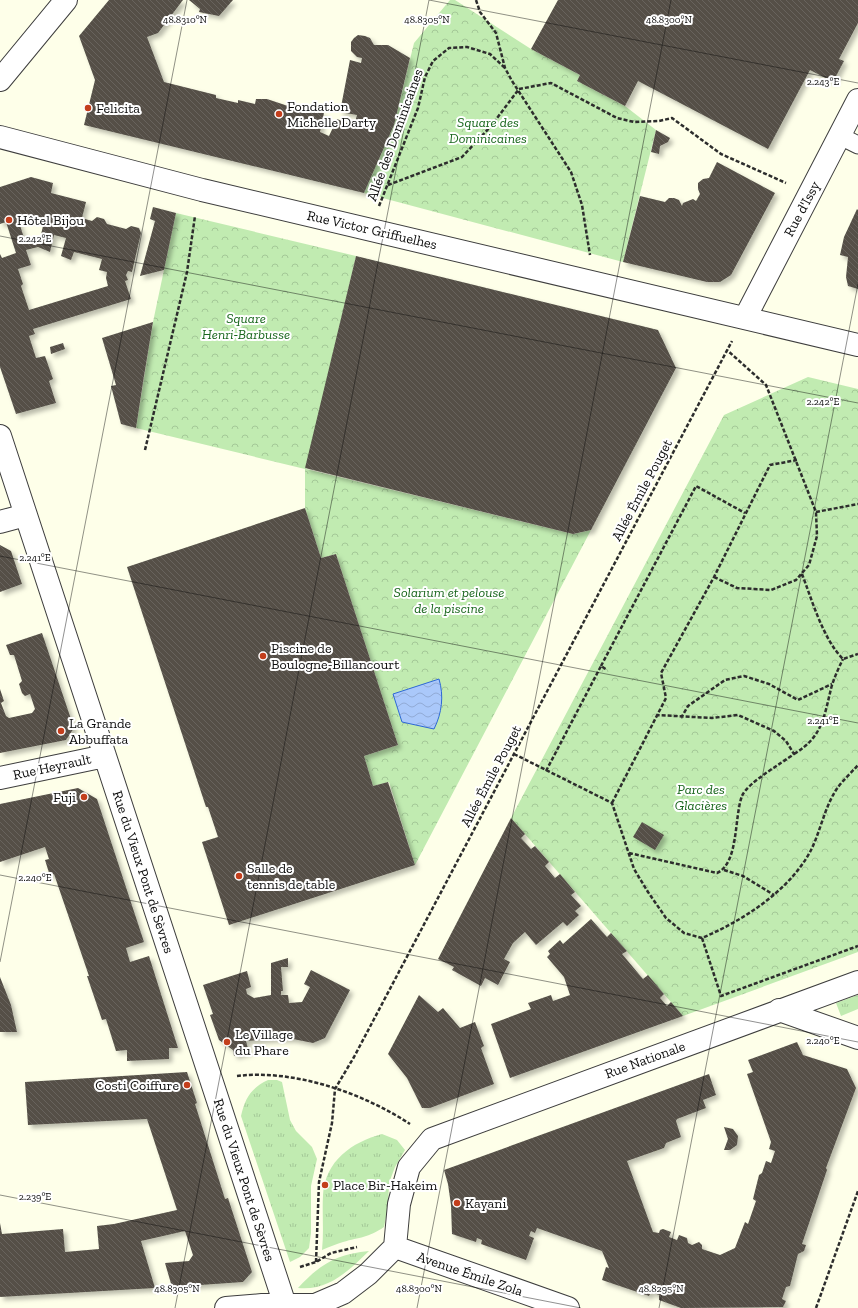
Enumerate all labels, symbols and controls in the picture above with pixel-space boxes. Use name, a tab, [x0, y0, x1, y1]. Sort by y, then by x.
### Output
text: 48.8310°N	[163, 14, 208, 26]
text: 48.8305°N	[404, 14, 450, 26]
text: 48.8300°N	[646, 14, 693, 26]
street label: Allée des Dominicaines	[363, 67, 427, 203]
text: 2.243°E	[807, 76, 839, 88]
place label: Fondation Michelle Darty	[287, 98, 377, 131]
place label: Felicita	[96, 100, 140, 117]
marker: Felicita	[83, 103, 93, 113]
marker: Fondation Michelle Darty	[274, 109, 284, 119]
park label: Square des Dominicaines	[449, 114, 527, 147]
street label: Rue d'Issy	[780, 178, 824, 240]
street label: Rue Victor Griffuelhes	[305, 207, 439, 253]
place label: Hôtel Bijou	[17, 212, 84, 229]
marker: Hôtel Bijou	[4, 215, 14, 225]
text: 2.242°E	[19, 233, 52, 245]
park label: Square Henri-Barbusse	[202, 310, 290, 343]
text: 2.242°E	[807, 396, 840, 408]
street label: Allée Émile Pouget	[608, 436, 676, 544]
text: 2.241°E	[19, 552, 51, 564]
park label: Solarium et pelouse de la piscine	[394, 584, 504, 617]
place label: Piscine de Boulogne-Billancourt	[271, 640, 400, 673]
marker: Piscine de Boulogne-Billancourt	[258, 651, 268, 661]
place label: La Grande Abbuffata	[69, 715, 132, 748]
text: 2.241°E	[807, 715, 839, 727]
street label: Allée Émile Pouget	[457, 722, 525, 830]
marker: La Grande Abbuffata	[56, 726, 66, 736]
street label: Rue Heyrault	[11, 750, 93, 784]
park label: Parc des Glacières	[675, 781, 727, 814]
street label: Rue du Vieux Pont de Sèvres	[109, 788, 177, 956]
place label: Fuji	[53, 789, 76, 806]
marker: Fuji	[79, 792, 89, 802]
place label: Salle de tennis de table	[247, 860, 336, 893]
marker: Salle de tennis de table	[234, 871, 244, 881]
text: 2.240°E	[18, 872, 52, 884]
place label: Le Village du Phare	[235, 1026, 294, 1059]
text: 2.240°E	[806, 1035, 840, 1047]
marker: Le Village du Phare	[222, 1037, 232, 1047]
street label: Rue Nationale	[602, 1037, 688, 1082]
place label: Costi Coiffure	[95, 1077, 179, 1094]
marker: Costi Coiffure	[182, 1080, 192, 1090]
street label: Rue du Vieux Pont de Sèvres	[210, 1096, 278, 1264]
place label: Place Bir-Hakeim	[333, 1177, 437, 1194]
marker: Place Bir-Hakeim	[320, 1180, 330, 1190]
text: 2.239°E	[19, 1191, 51, 1203]
place label: Kayani	[465, 1195, 506, 1212]
marker: Kayani	[452, 1198, 462, 1208]
street label: Avenue Émile Zola	[415, 1248, 525, 1300]
text: 48.8305°N	[154, 1283, 200, 1295]
text: 48.8300°N	[396, 1283, 443, 1295]
text: 48.8295°N	[638, 1283, 684, 1295]

